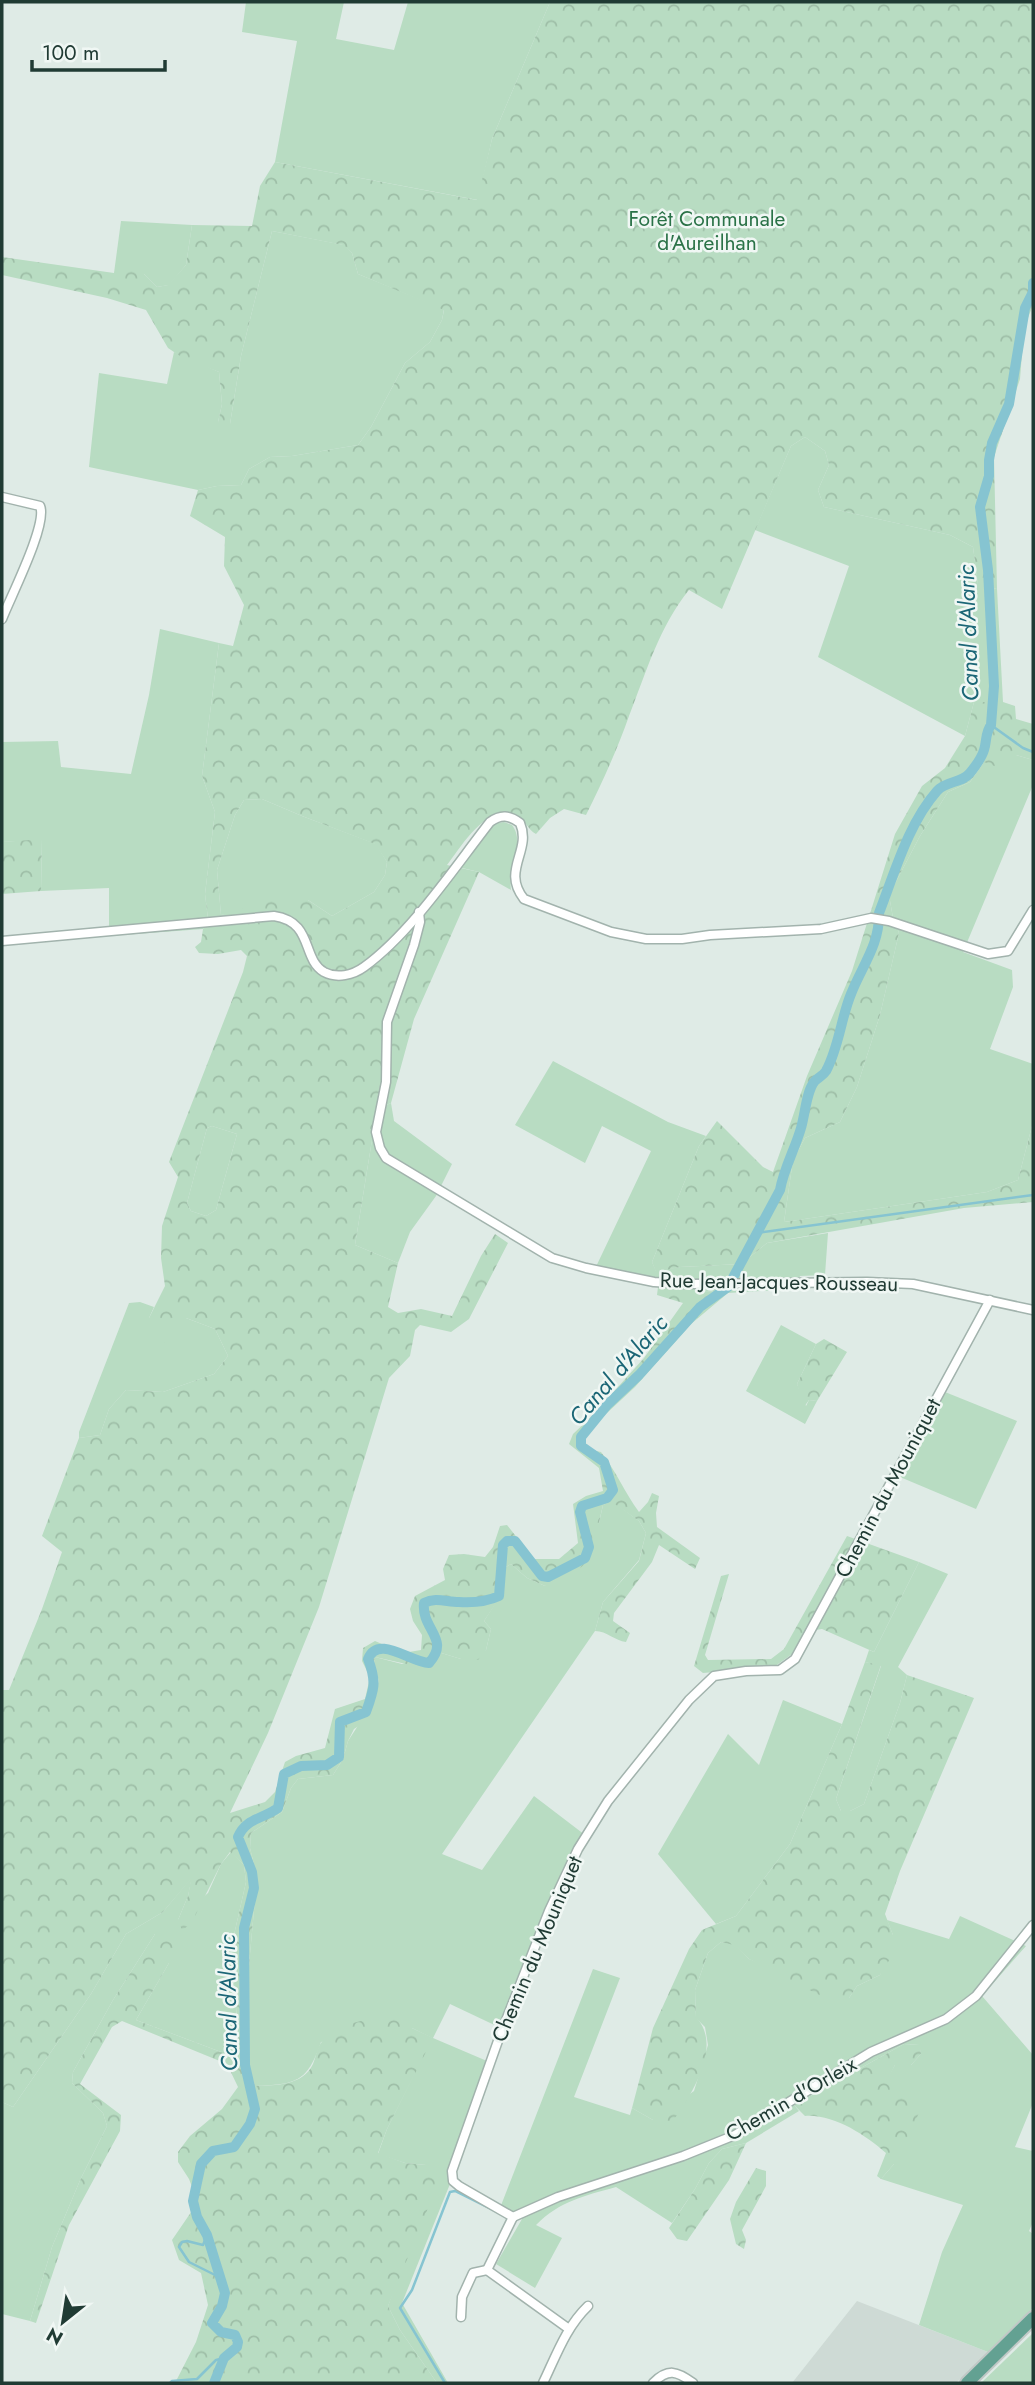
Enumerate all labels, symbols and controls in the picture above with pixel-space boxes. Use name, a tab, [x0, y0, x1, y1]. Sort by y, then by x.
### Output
scale bar	[32, 28, 164, 72]
text: 100 m	[42, 38, 99, 68]
park label: Forêt Communale d'Aureilhan	[629, 204, 786, 258]
water label: Canal d'Alaric	[949, 564, 987, 702]
street label: Rue Jean-Jacques Rousseau	[660, 1265, 898, 1299]
water label: Canal d'Alaric	[560, 1307, 676, 1433]
street label: Chemin du Mouniquet	[828, 1393, 948, 1583]
street label: Chemin du Mouniquet	[484, 1851, 590, 2047]
water label: Canal d'Alaric	[210, 1934, 246, 2072]
street label: Chemin d'Orleix	[720, 2049, 862, 2149]
north arrow	[28, 2287, 98, 2357]
text: N	[41, 2321, 68, 2352]

